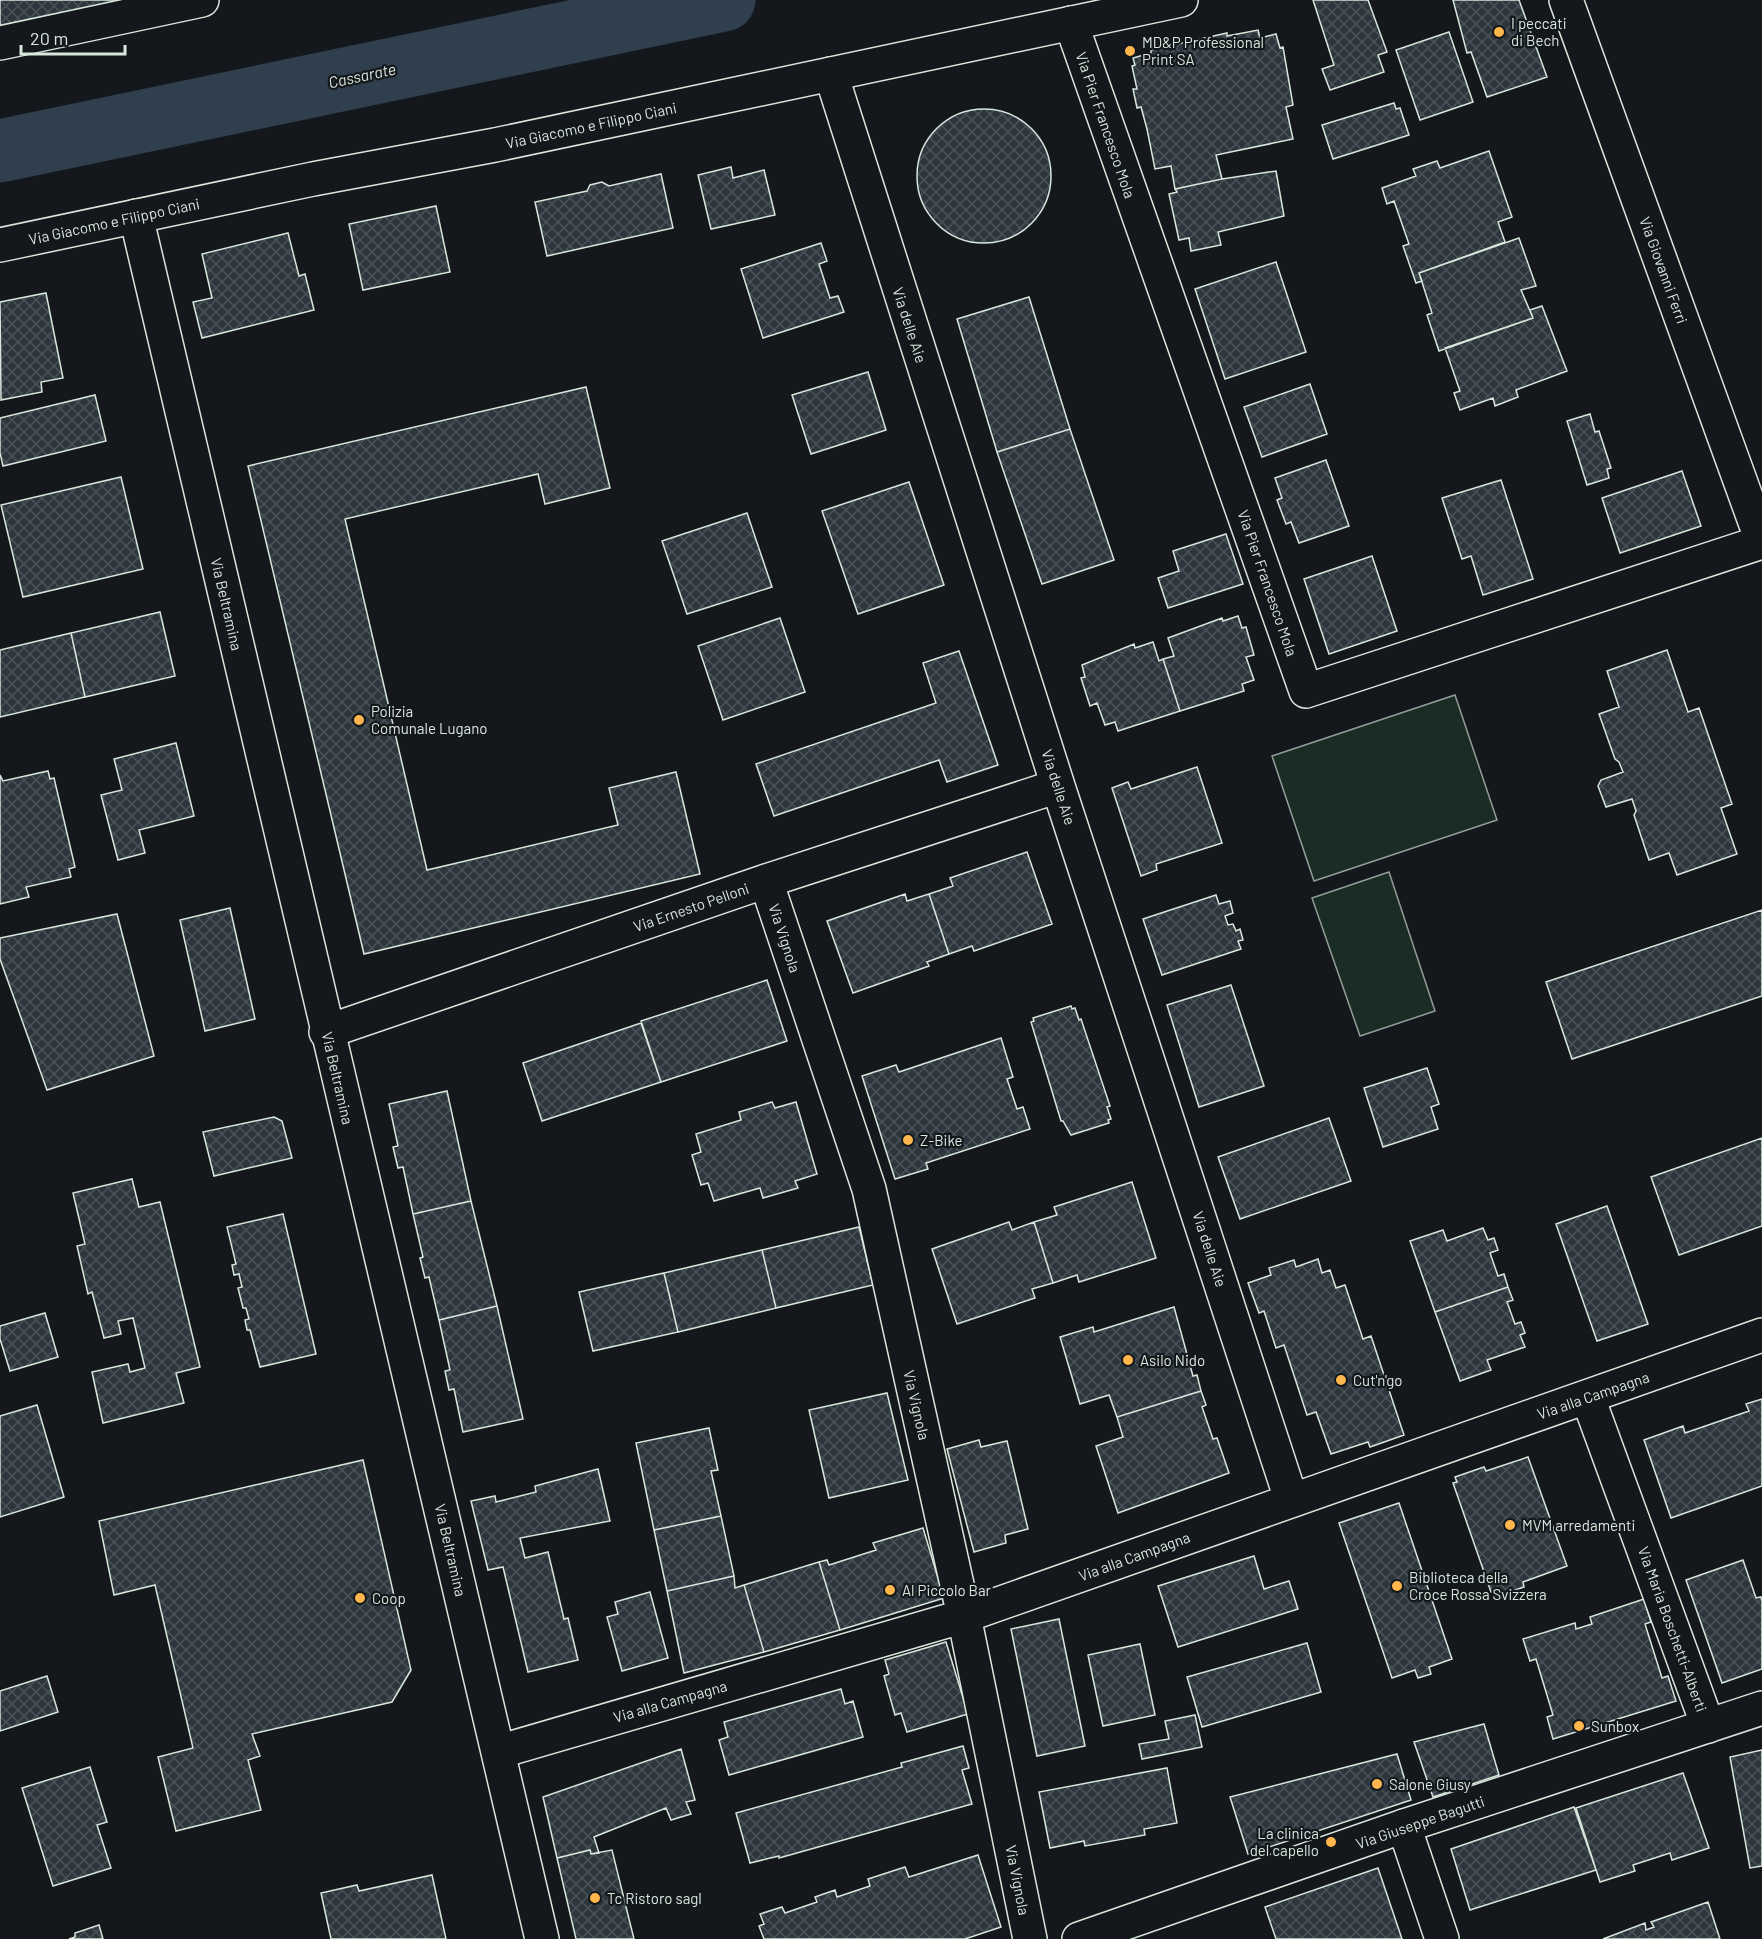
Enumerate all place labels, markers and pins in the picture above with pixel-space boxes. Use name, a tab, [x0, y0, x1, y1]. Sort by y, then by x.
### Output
place label: I peccati di Bech	[1511, 14, 1567, 49]
marker: I peccati di Bech	[1492, 25, 1506, 39]
place label: MD&P Professional Print SA	[1142, 33, 1264, 68]
marker: MD&P Professional Print SA	[1123, 44, 1137, 58]
place label: Polizia Comunale Lugano	[371, 702, 487, 737]
marker: Polizia Comunale Lugano	[352, 713, 366, 727]
place label: Z-Bike	[920, 1131, 963, 1149]
marker: Z-Bike	[901, 1133, 915, 1147]
place label: Asilo Nido	[1140, 1351, 1205, 1369]
marker: Asilo Nido	[1121, 1353, 1135, 1367]
place label: Cut'n'go	[1353, 1371, 1403, 1389]
marker: Cut'n'go	[1334, 1373, 1348, 1387]
place label: MVM arredamenti	[1522, 1516, 1635, 1534]
marker: MVM arredamenti	[1503, 1518, 1517, 1532]
place label: Biblioteca della Croce Rossa Svizzera	[1409, 1568, 1547, 1603]
marker: Biblioteca della Croce Rossa Svizzera	[1390, 1579, 1404, 1593]
place label: Al Piccolo Bar	[902, 1581, 992, 1599]
marker: Al Piccolo Bar	[883, 1583, 897, 1597]
place label: Coop	[372, 1589, 406, 1607]
marker: Coop	[353, 1591, 367, 1605]
place label: Sunbox	[1591, 1717, 1639, 1735]
marker: Sunbox	[1572, 1719, 1586, 1733]
place label: Salone Giusy	[1389, 1775, 1471, 1793]
marker: Salone Giusy	[1370, 1777, 1384, 1791]
place label: La clinica del capello	[1250, 1824, 1319, 1859]
marker: La clinica del capello	[1324, 1835, 1338, 1849]
place label: Tc Ristoro sagl	[607, 1889, 702, 1907]
marker: Tc Ristoro sagl	[588, 1891, 602, 1905]

